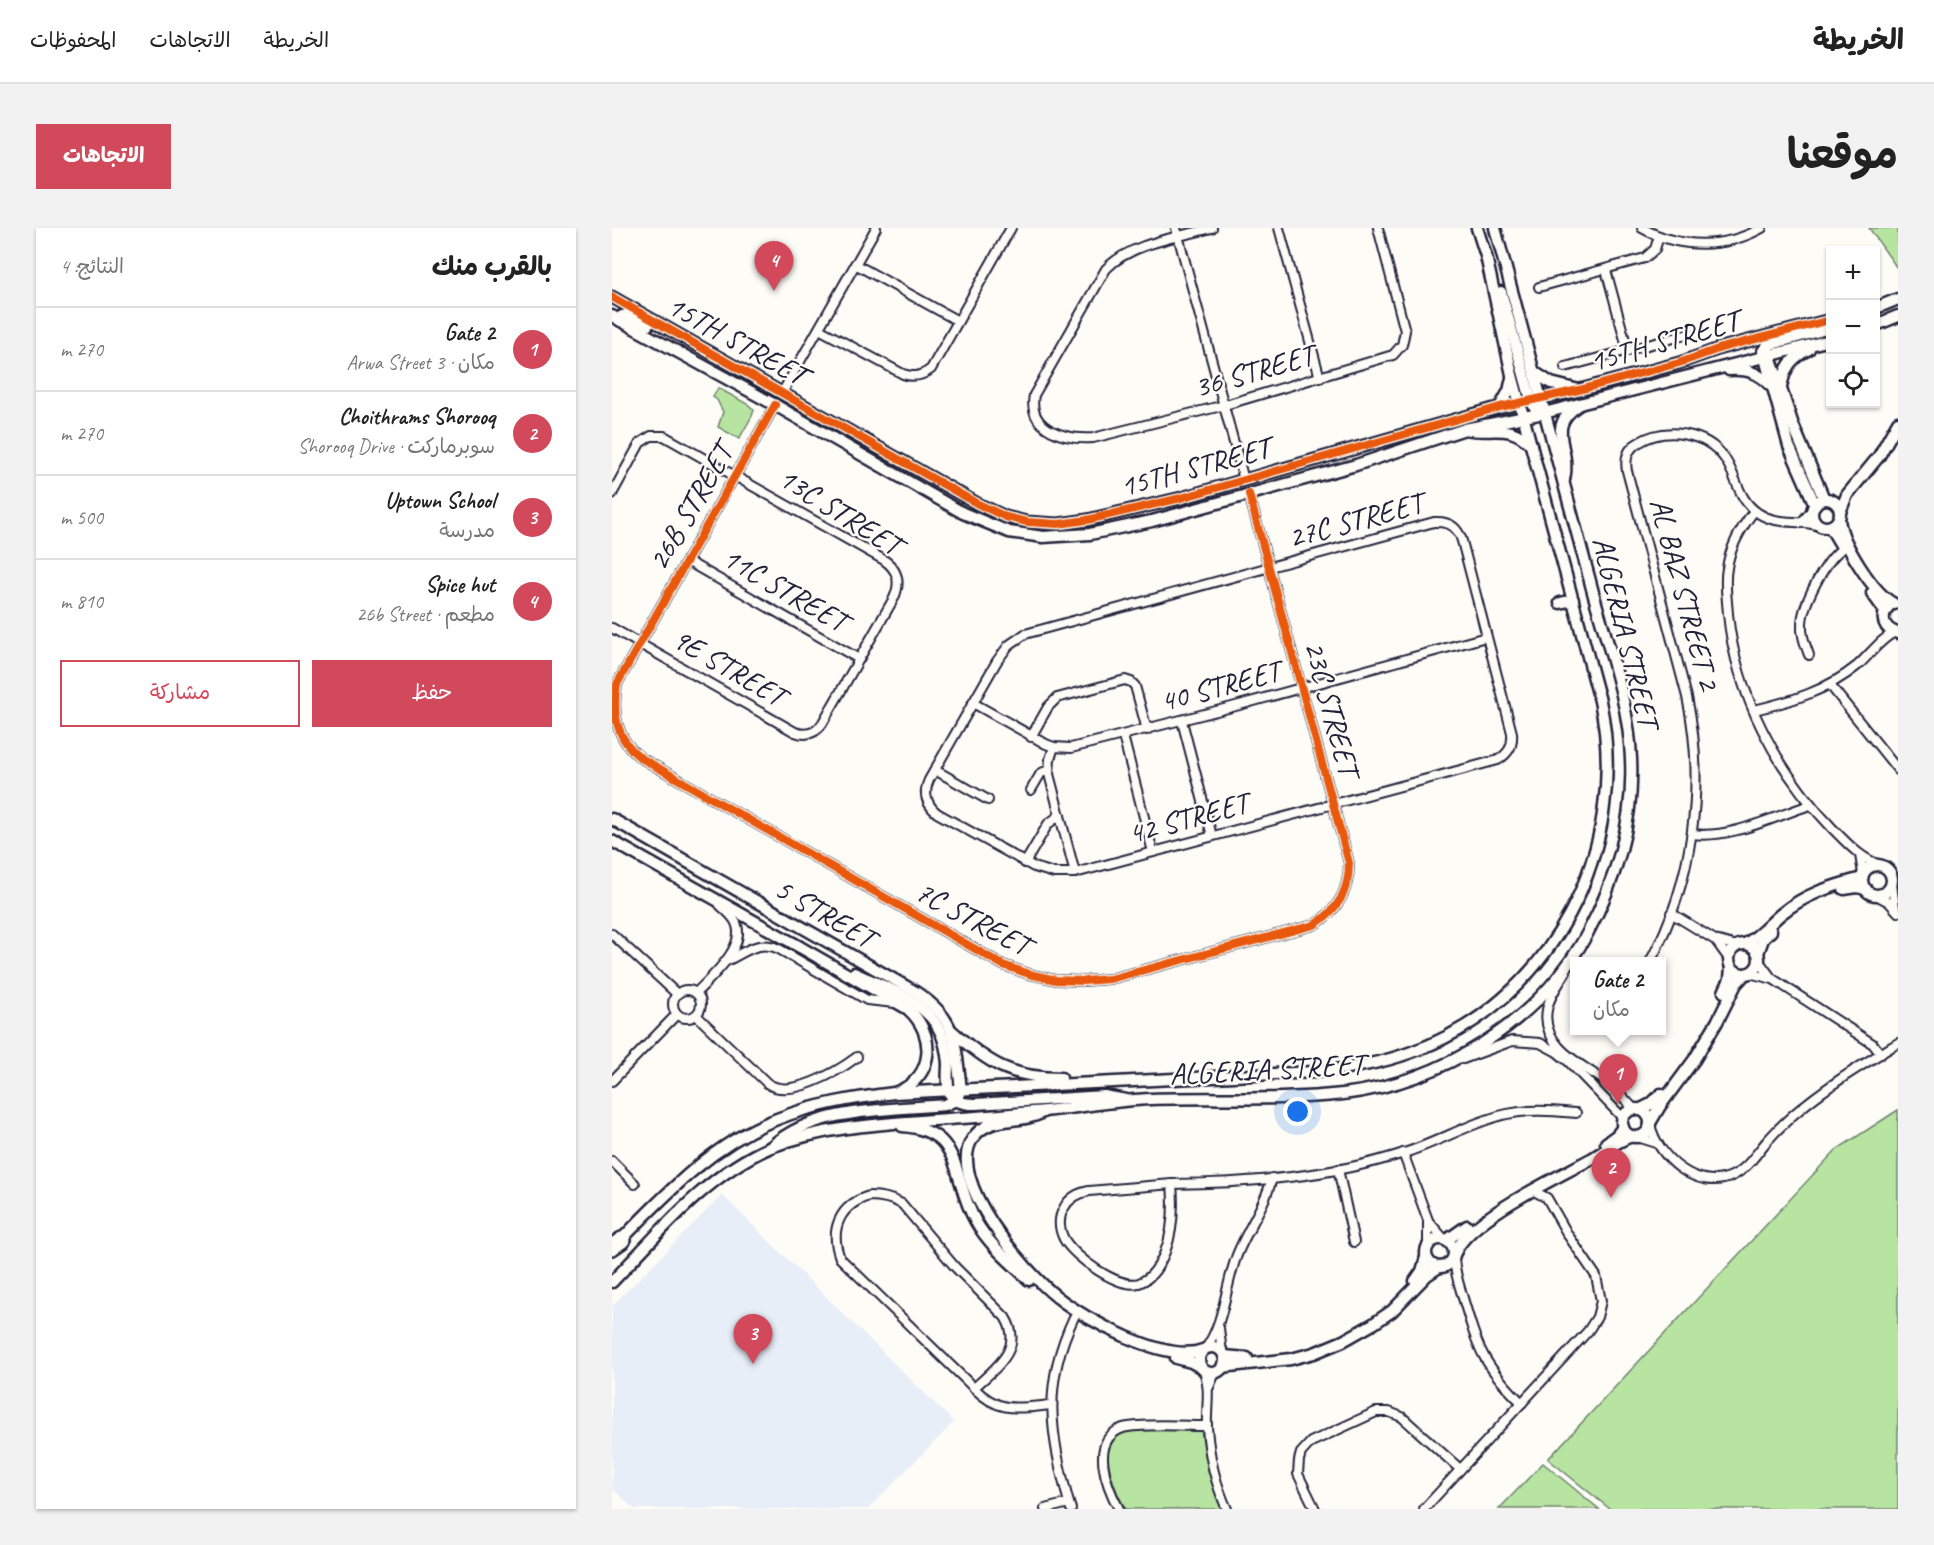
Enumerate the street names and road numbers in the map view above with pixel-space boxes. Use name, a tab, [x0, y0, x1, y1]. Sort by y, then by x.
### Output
street label: 15TH STREET	[661, 286, 820, 397]
street label: 15TH STREET	[1585, 300, 1750, 380]
street label: 36 STREET	[1190, 334, 1324, 406]
street label: 15TH STREET	[1116, 427, 1281, 505]
street label: 26B STREET	[639, 431, 745, 577]
street label: 13C STREET	[772, 458, 914, 567]
street label: 27C STREET	[1284, 482, 1433, 556]
street label: AL BAZ STREET 2	[1641, 494, 1729, 696]
street label: ALGERIA STREET	[1584, 533, 1670, 737]
street label: 11C STREET	[716, 538, 860, 643]
street label: 9E STREET	[666, 619, 798, 718]
street label: 23C STREET	[1296, 637, 1370, 786]
street label: 40 STREET	[1156, 650, 1290, 720]
street label: 42 STREET	[1124, 782, 1258, 852]
street label: 5 STREET	[768, 869, 887, 960]
street label: 7C STREET	[909, 872, 1043, 967]
street label: ALGERIA STREET	[1168, 1045, 1372, 1093]

